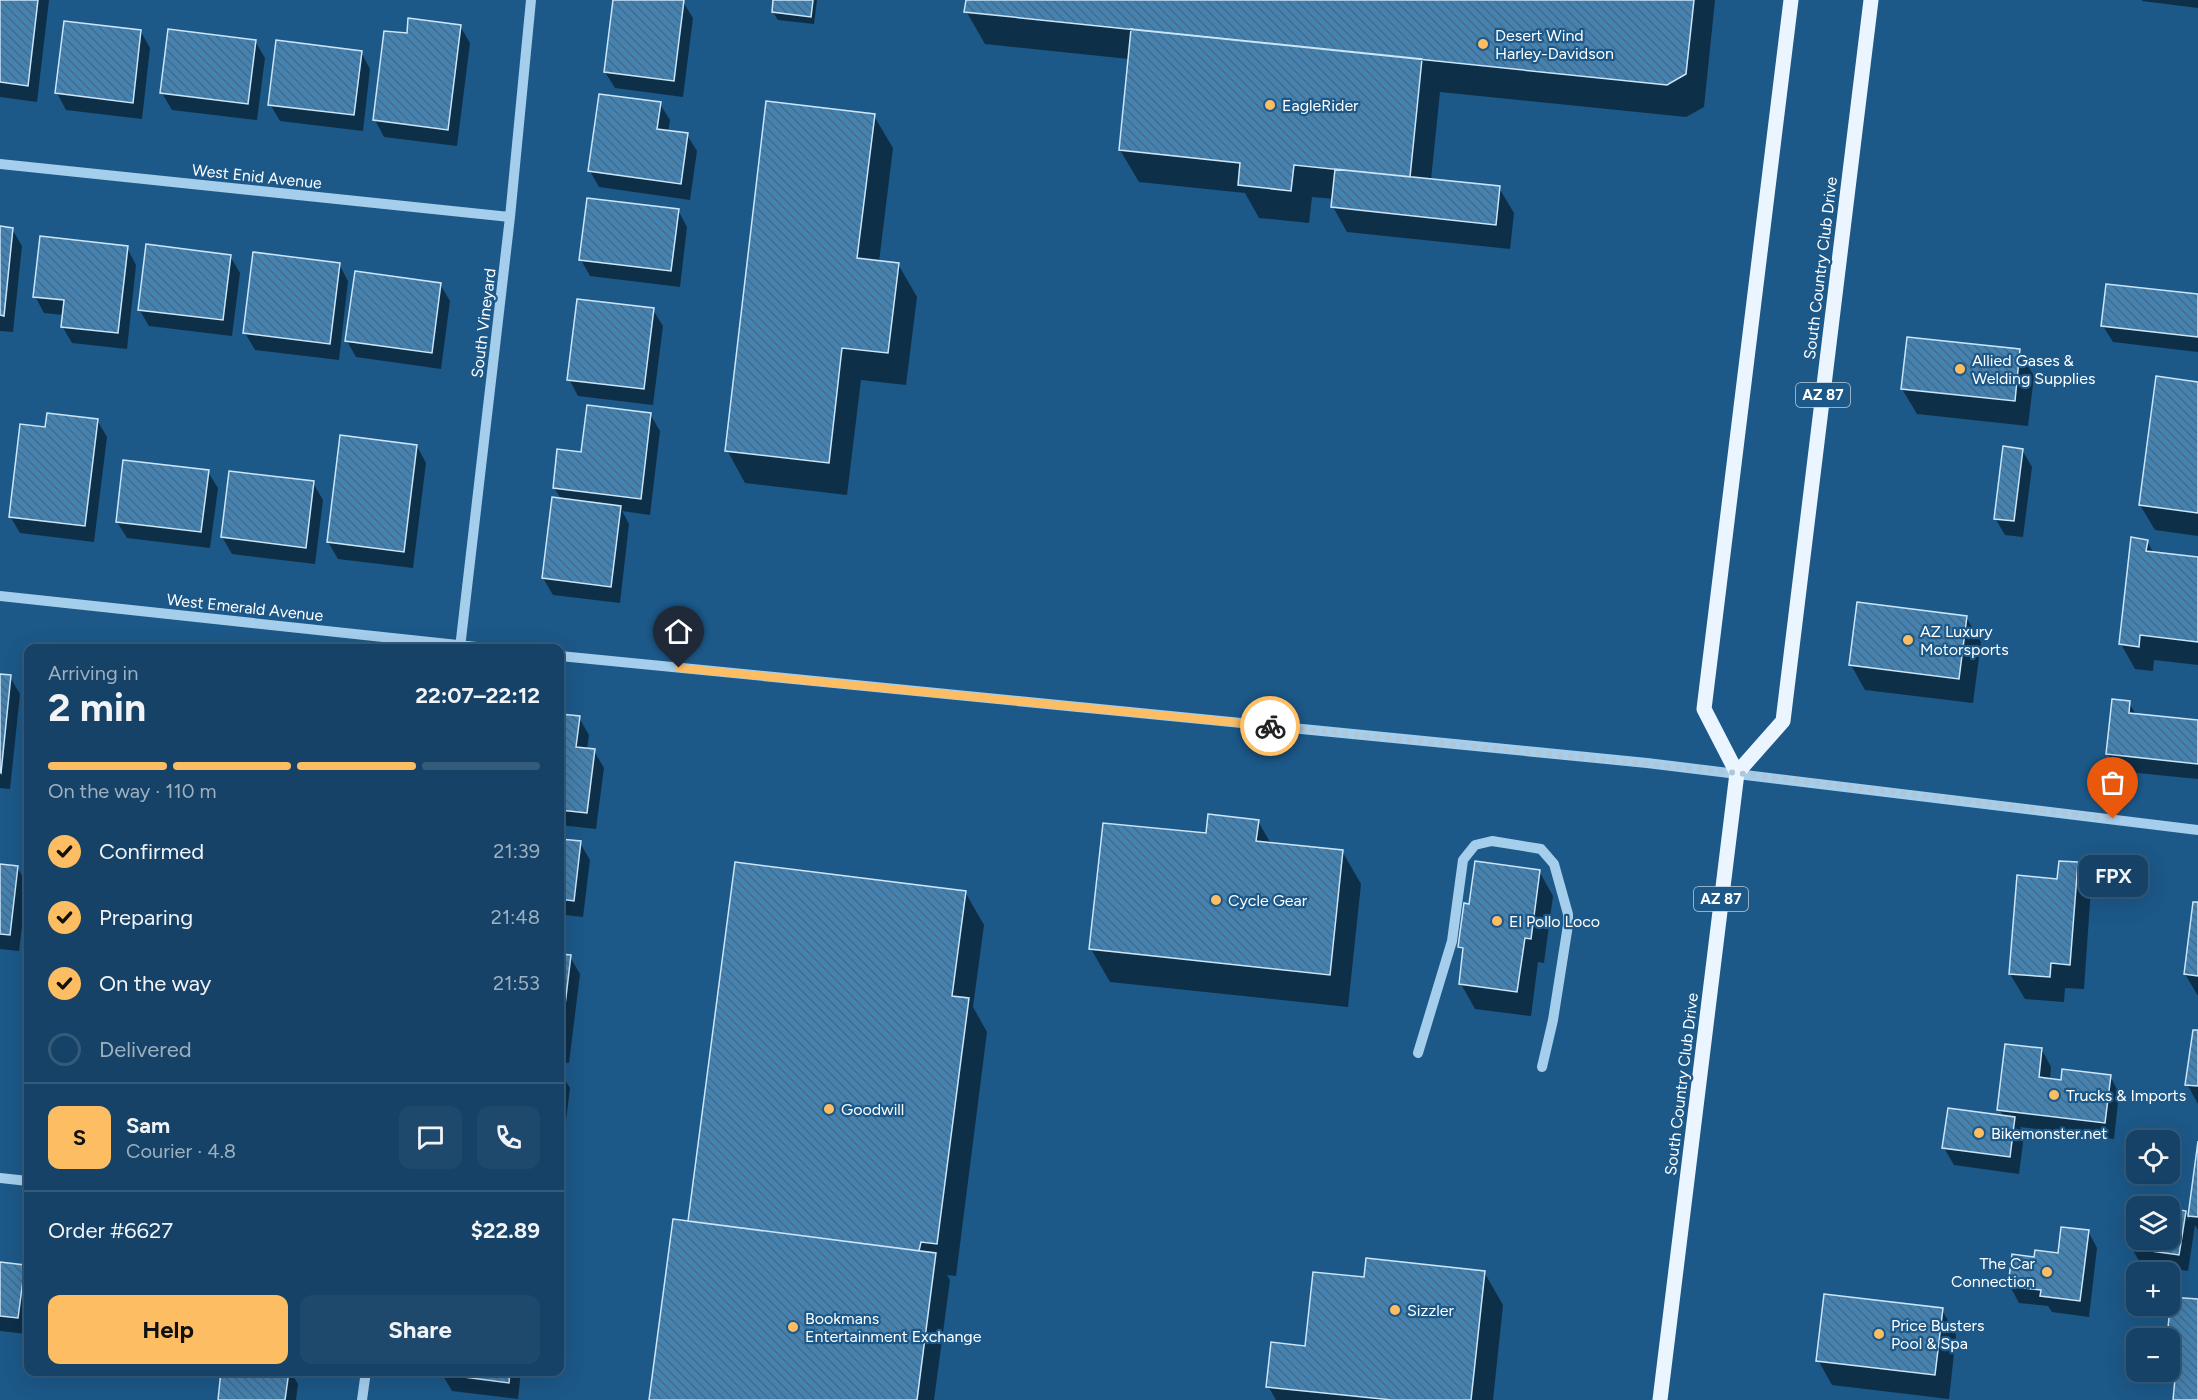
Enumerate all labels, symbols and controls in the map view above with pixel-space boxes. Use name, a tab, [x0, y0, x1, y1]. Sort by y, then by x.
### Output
place label: Desert Wind Harley-Davidson	[1495, 26, 1614, 63]
marker: Desert Wind Harley-Davidson	[1476, 37, 1490, 51]
place label: EagleRider	[1282, 96, 1359, 115]
marker: EagleRider	[1263, 98, 1277, 112]
street label: West Enid Avenue	[191, 160, 323, 193]
street label: South Country Club Drive	[1800, 175, 1841, 360]
street label: South Vineyard	[467, 267, 500, 379]
place label: Allied Gases & Welding Supplies	[1972, 351, 2095, 388]
marker: Allied Gases & Welding Supplies	[1953, 362, 1967, 376]
road number: AZ 87	[1796, 383, 1850, 407]
street label: West Emerald Avenue	[166, 590, 324, 625]
pin	[653, 606, 704, 668]
icon: home	[662, 615, 695, 648]
place label: AZ Luxury Motorsports	[1920, 622, 2009, 659]
marker: AZ Luxury Motorsports	[1901, 633, 1915, 647]
text: Arriving in	[48, 661, 138, 685]
text: 22:07–22:12	[415, 682, 540, 709]
text: 2 min	[48, 684, 146, 731]
courier	[1240, 696, 1300, 756]
icon: bike	[1254, 710, 1287, 743]
pin	[2087, 757, 2138, 819]
icon: bag	[2096, 766, 2129, 799]
text: On the way · 110 m	[48, 779, 216, 803]
icon: check	[48, 835, 81, 868]
text: Confirmed	[99, 838, 204, 865]
text: 21:39	[493, 839, 540, 863]
callout: FPX	[2078, 855, 2148, 897]
text: FPX	[2095, 864, 2132, 888]
road number: AZ 87	[1694, 887, 1748, 911]
place label: Cycle Gear	[1228, 891, 1308, 910]
marker: Cycle Gear	[1209, 893, 1223, 907]
icon: check	[48, 901, 81, 934]
text: Preparing	[99, 904, 193, 931]
text: 21:48	[491, 905, 540, 929]
place label: El Pollo Loco	[1509, 912, 1600, 931]
marker: El Pollo Loco	[1490, 914, 1504, 928]
icon: check	[48, 967, 81, 1000]
text: On the way	[99, 970, 211, 997]
text: 21:53	[493, 971, 540, 995]
street label: South Country Club Drive	[1661, 991, 1702, 1176]
text: Delivered	[99, 1036, 192, 1063]
place label: Trucks & Imports	[2066, 1086, 2186, 1105]
marker: Trucks & Imports	[2047, 1088, 2061, 1102]
place label: Goodwill	[841, 1100, 904, 1119]
marker: Goodwill	[822, 1102, 836, 1116]
button: chat	[399, 1106, 462, 1169]
button: phone	[477, 1106, 540, 1169]
text: Sam	[126, 1112, 170, 1139]
text: S	[73, 1124, 86, 1151]
place label: Bikemonster.net	[1991, 1124, 2107, 1143]
marker: Bikemonster.net	[1972, 1126, 1986, 1140]
map controls	[2126, 1130, 2180, 1382]
button: locate	[2126, 1130, 2180, 1184]
text: Courier · 4.8	[126, 1139, 236, 1163]
button: layers	[2126, 1196, 2180, 1250]
text: Order #6627	[48, 1217, 173, 1244]
text: $22.89	[471, 1217, 540, 1244]
place label: The Car Connection	[1951, 1254, 2036, 1291]
button: +	[2126, 1262, 2180, 1316]
marker: The Car Connection	[2040, 1265, 2054, 1279]
button: Help	[48, 1295, 288, 1364]
button: Share	[300, 1295, 540, 1364]
place label: Sizzler	[1407, 1301, 1455, 1320]
marker: Sizzler	[1388, 1303, 1402, 1317]
place label: Bookmans Entertainment Exchange	[805, 1309, 982, 1346]
place label: Price Busters Pool & Spa	[1891, 1316, 1984, 1353]
marker: Bookmans Entertainment Exchange	[786, 1320, 800, 1334]
marker: Price Busters Pool & Spa	[1872, 1327, 1886, 1341]
button: −	[2126, 1328, 2180, 1382]

